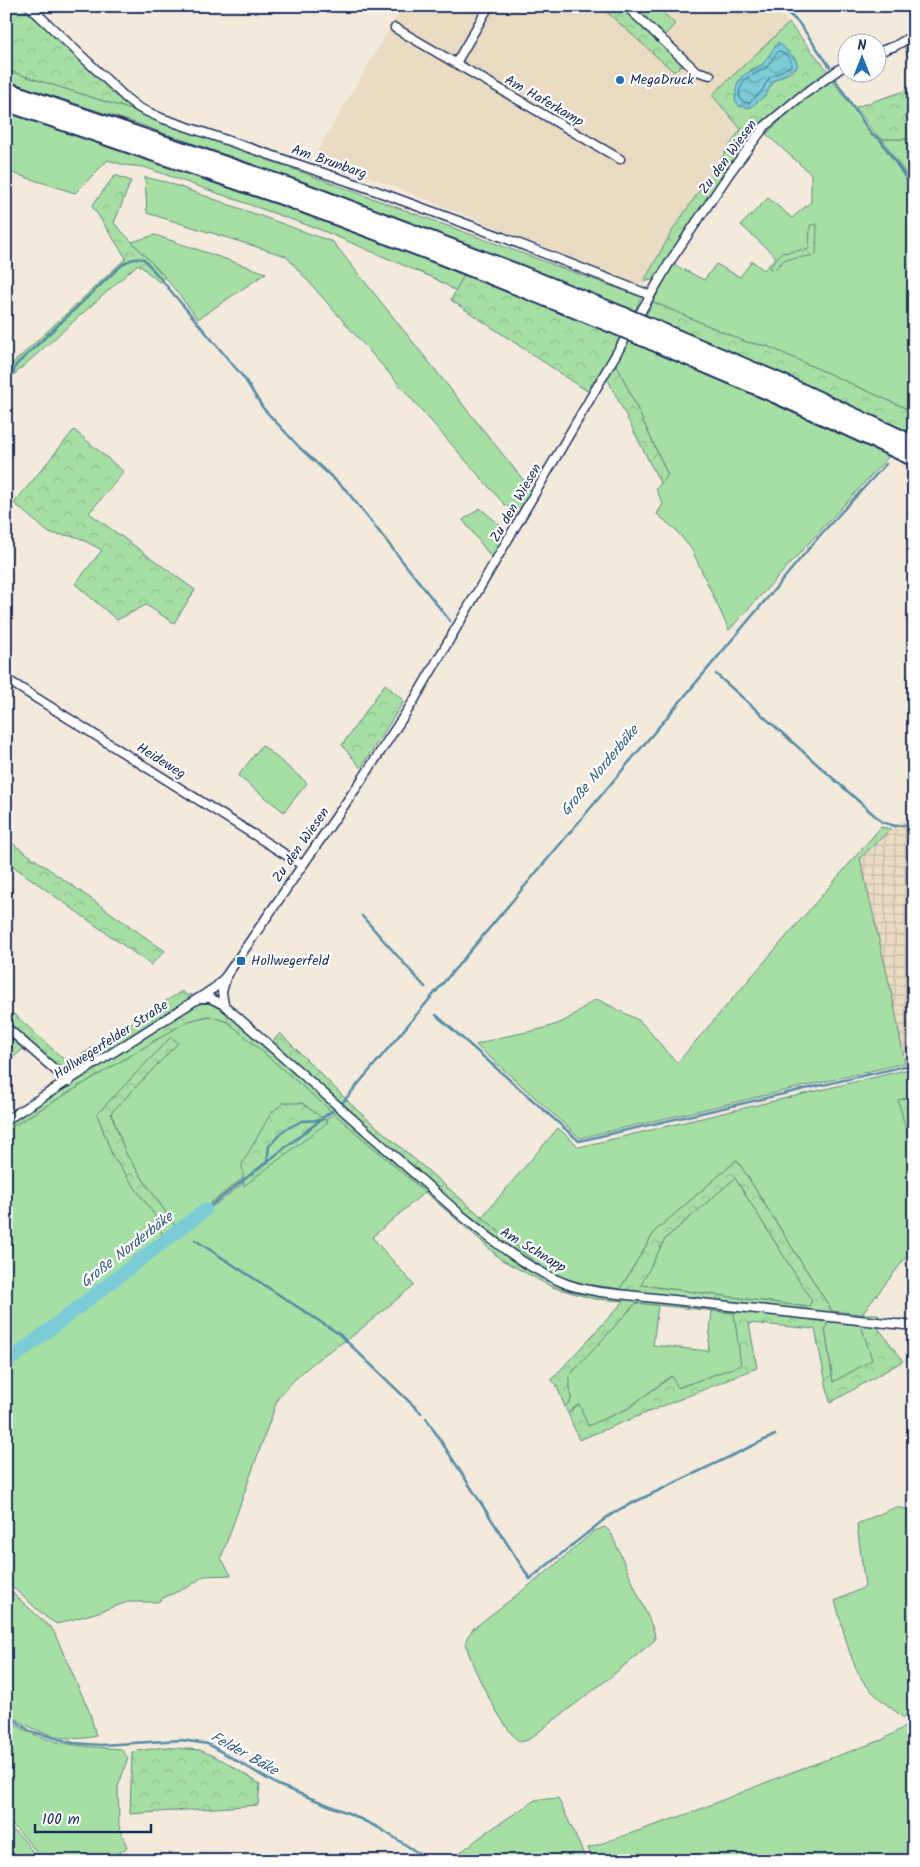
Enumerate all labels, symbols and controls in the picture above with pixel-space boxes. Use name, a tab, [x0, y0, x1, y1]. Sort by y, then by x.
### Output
north arrow	[838, 32, 888, 82]
text: N	[858, 35, 867, 57]
street label: Am Haferkamp	[500, 69, 588, 133]
place label: MegaDruck	[630, 69, 694, 91]
marker: MegaDruck	[614, 74, 626, 86]
street label: Zu den Wiesen	[693, 115, 763, 199]
street label: Am Brunbarg	[288, 139, 370, 185]
street label: Zu den Wiesen	[485, 460, 547, 546]
water label: Große Norderbäke	[555, 719, 646, 822]
street label: Heideweg	[132, 737, 190, 785]
street label: Zu den Wiesen	[267, 803, 335, 887]
place label: Hollwegerfeld	[251, 950, 330, 972]
marker: Hollwegerfeld	[235, 955, 247, 967]
street label: Hollwegerfelder Straße	[49, 994, 173, 1085]
water label: Große Norderbäke	[75, 1205, 180, 1294]
street label: Am Schnapp	[496, 1222, 571, 1279]
water label: Felder Bäke	[206, 1726, 283, 1783]
scale bar	[35, 1802, 151, 1834]
text: 100 m	[42, 1808, 80, 1832]

